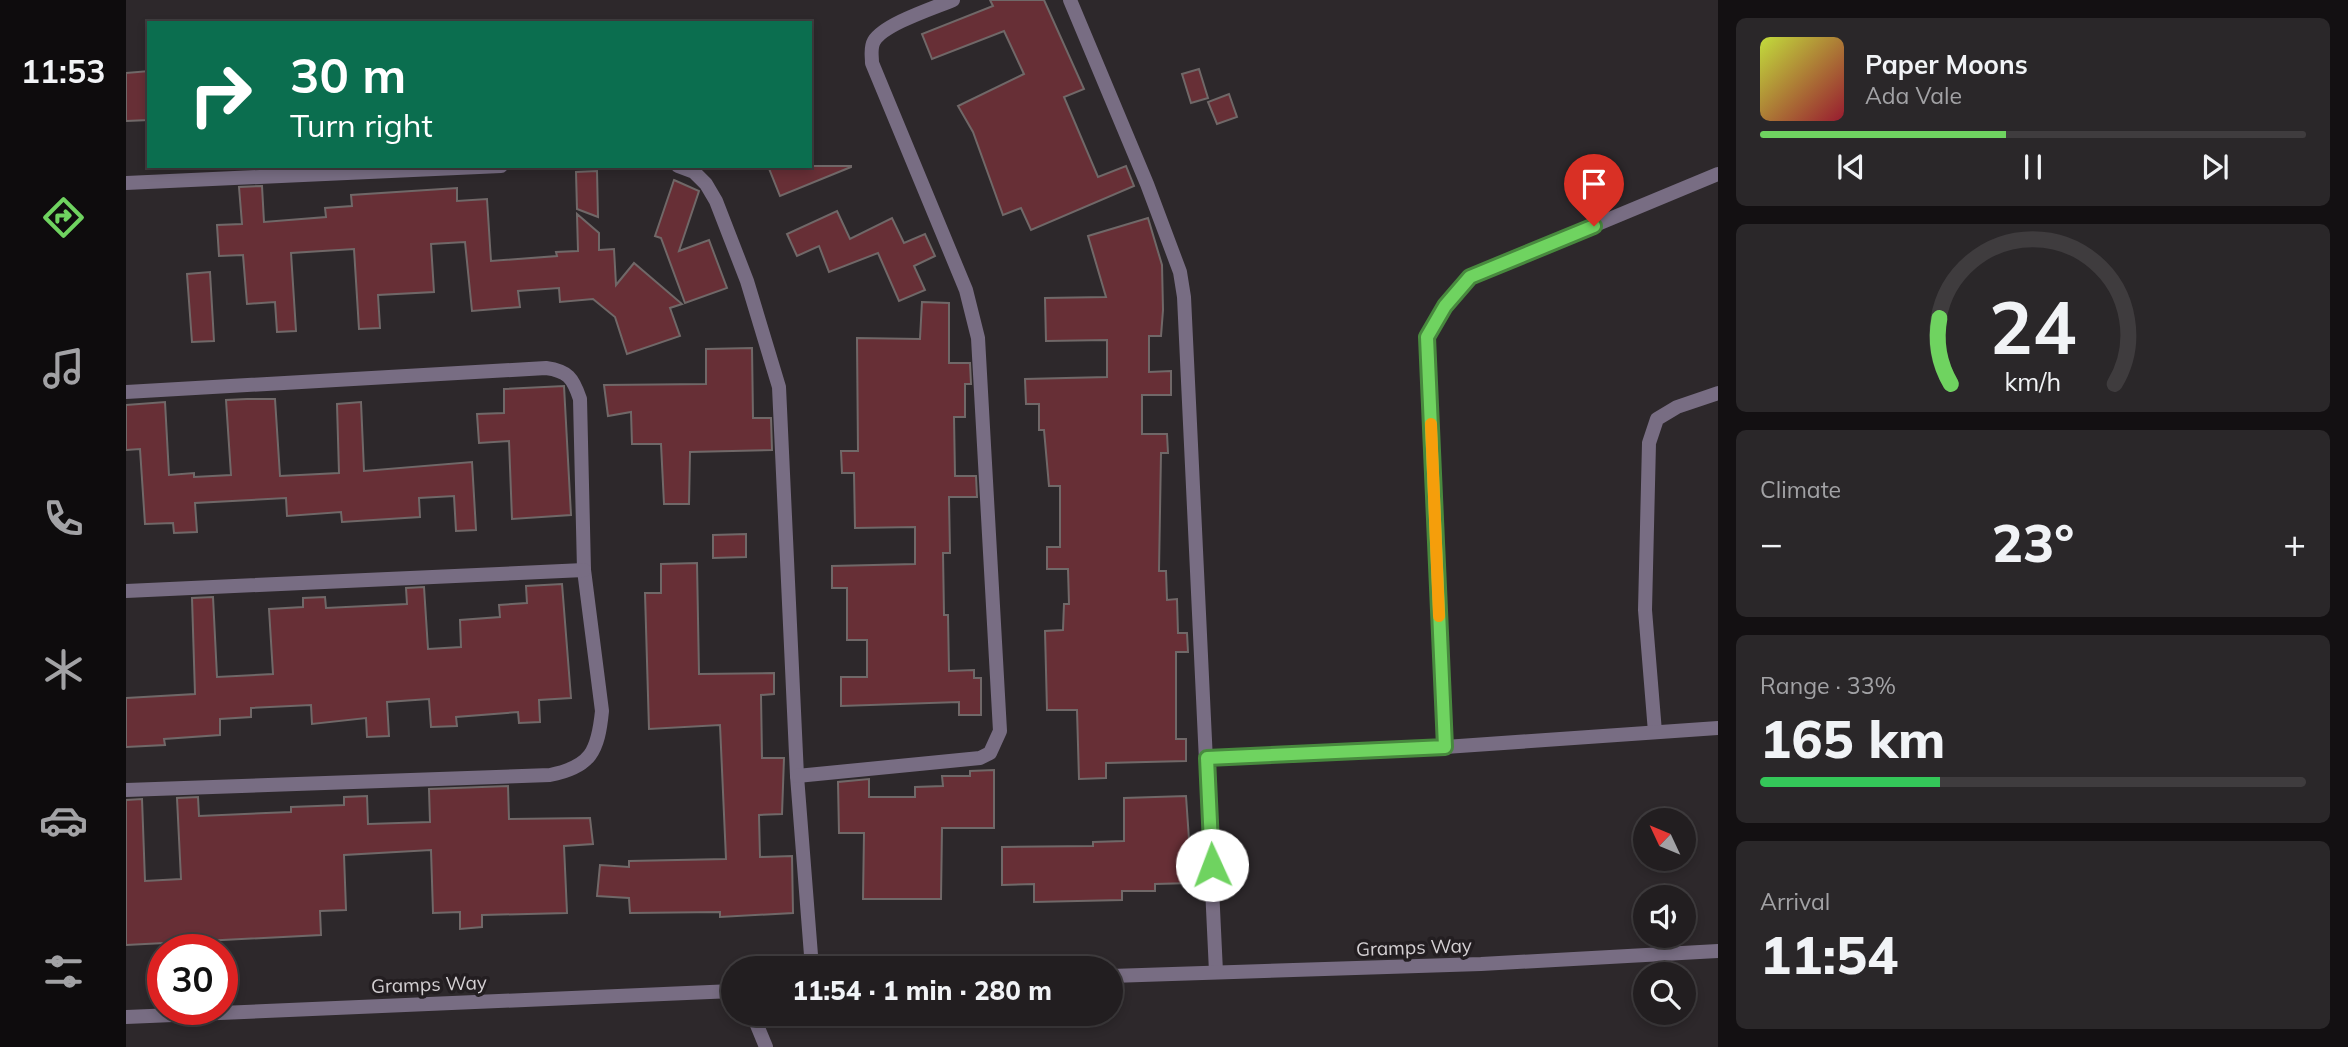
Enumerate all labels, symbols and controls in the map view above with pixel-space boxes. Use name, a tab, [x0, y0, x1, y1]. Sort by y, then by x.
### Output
text: 30 m	[290, 44, 406, 105]
text: Paper Moons	[1865, 48, 2028, 81]
icon: right	[175, 49, 266, 140]
text: 11:53	[21, 51, 105, 91]
text: Ada Vale	[1865, 81, 1962, 110]
text: Turn right	[290, 105, 433, 145]
icon: previous	[1832, 148, 1870, 186]
icon: pause	[2014, 148, 2052, 186]
icon: next	[2196, 148, 2234, 186]
pin	[1564, 154, 1624, 226]
icon: arrive	[1575, 165, 1613, 203]
icon: directions	[39, 193, 88, 242]
text: 24	[1989, 281, 2077, 372]
icon: music	[39, 344, 88, 393]
text: km/h	[2005, 365, 2061, 396]
text: Climate	[1760, 475, 1841, 504]
icon: phone	[39, 494, 88, 543]
text: 23°	[1992, 510, 2074, 575]
text: −	[1760, 519, 1783, 567]
text: +	[2283, 519, 2306, 567]
icon: climate	[39, 645, 88, 694]
text: Range · 33%	[1760, 671, 1896, 700]
text: 165 km	[1760, 706, 1945, 771]
icon: car	[39, 796, 88, 845]
north arrow	[1633, 808, 1696, 872]
map controls	[1633, 808, 1696, 1025]
position arrow	[1175, 828, 1249, 902]
button: sound	[1633, 885, 1696, 948]
text: Arrival	[1760, 887, 1830, 916]
text: 11:54	[1760, 922, 1898, 987]
street label: Gramps Way	[1356, 933, 1472, 961]
speed limit sign: 30	[147, 934, 238, 1025]
icon: filters	[39, 947, 88, 996]
button: search	[1633, 962, 1696, 1025]
street label: Gramps Way	[371, 970, 487, 998]
text: 11:54 · 1 min · 280 m	[792, 974, 1052, 1007]

